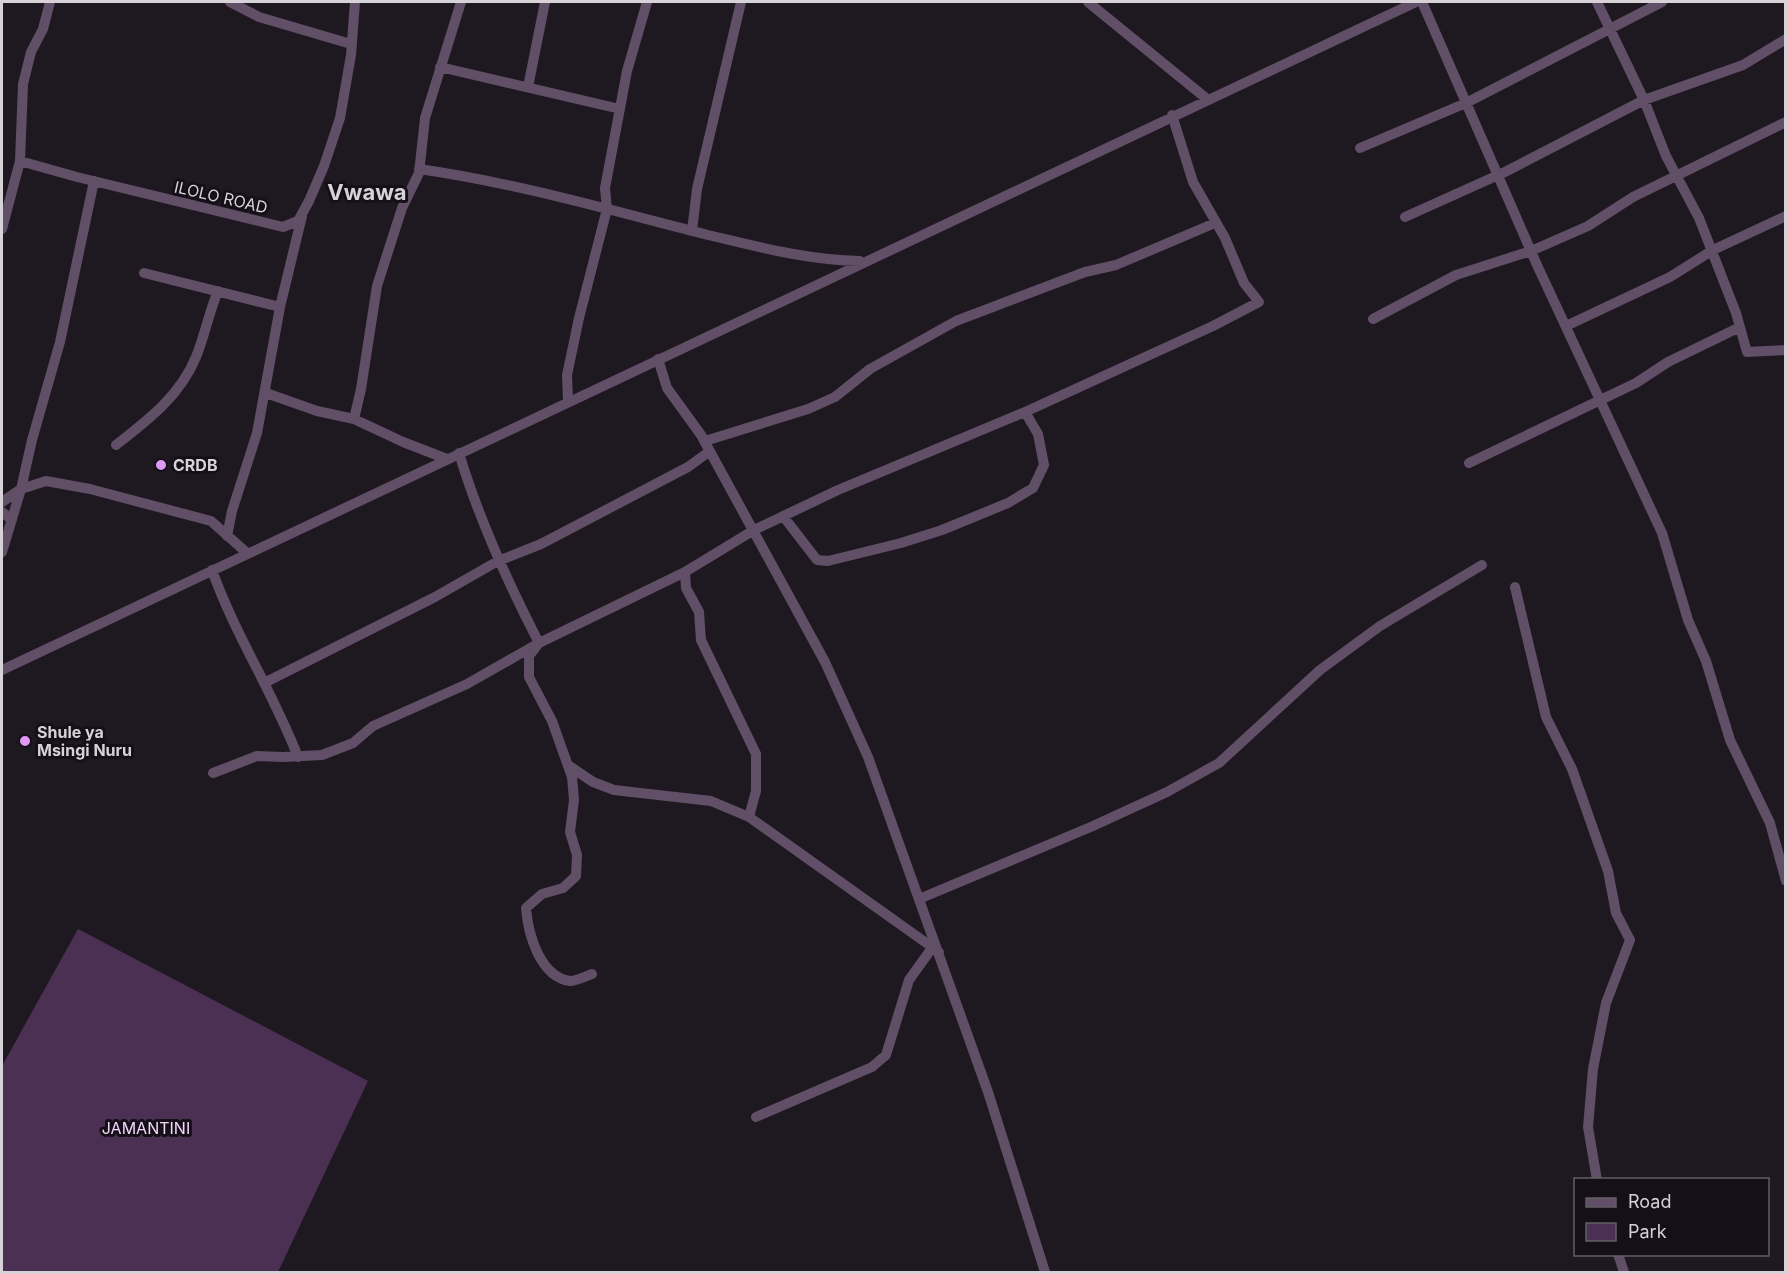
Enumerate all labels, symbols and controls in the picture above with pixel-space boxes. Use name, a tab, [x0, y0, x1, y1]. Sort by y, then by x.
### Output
street label: ILOLO ROAD	[172, 177, 270, 217]
district label: Vwawa	[327, 179, 407, 205]
place label: CRDB	[173, 455, 217, 475]
marker: CRDB	[154, 458, 168, 472]
place label: Shule ya Msingi Nuru	[37, 722, 132, 760]
marker: Shule ya Msingi Nuru	[18, 734, 32, 748]
park label: JAMANTINI	[102, 1118, 190, 1138]
legend	[1574, 1178, 1769, 1256]
text: Road	[1628, 1191, 1671, 1212]
text: Park	[1628, 1221, 1667, 1242]

